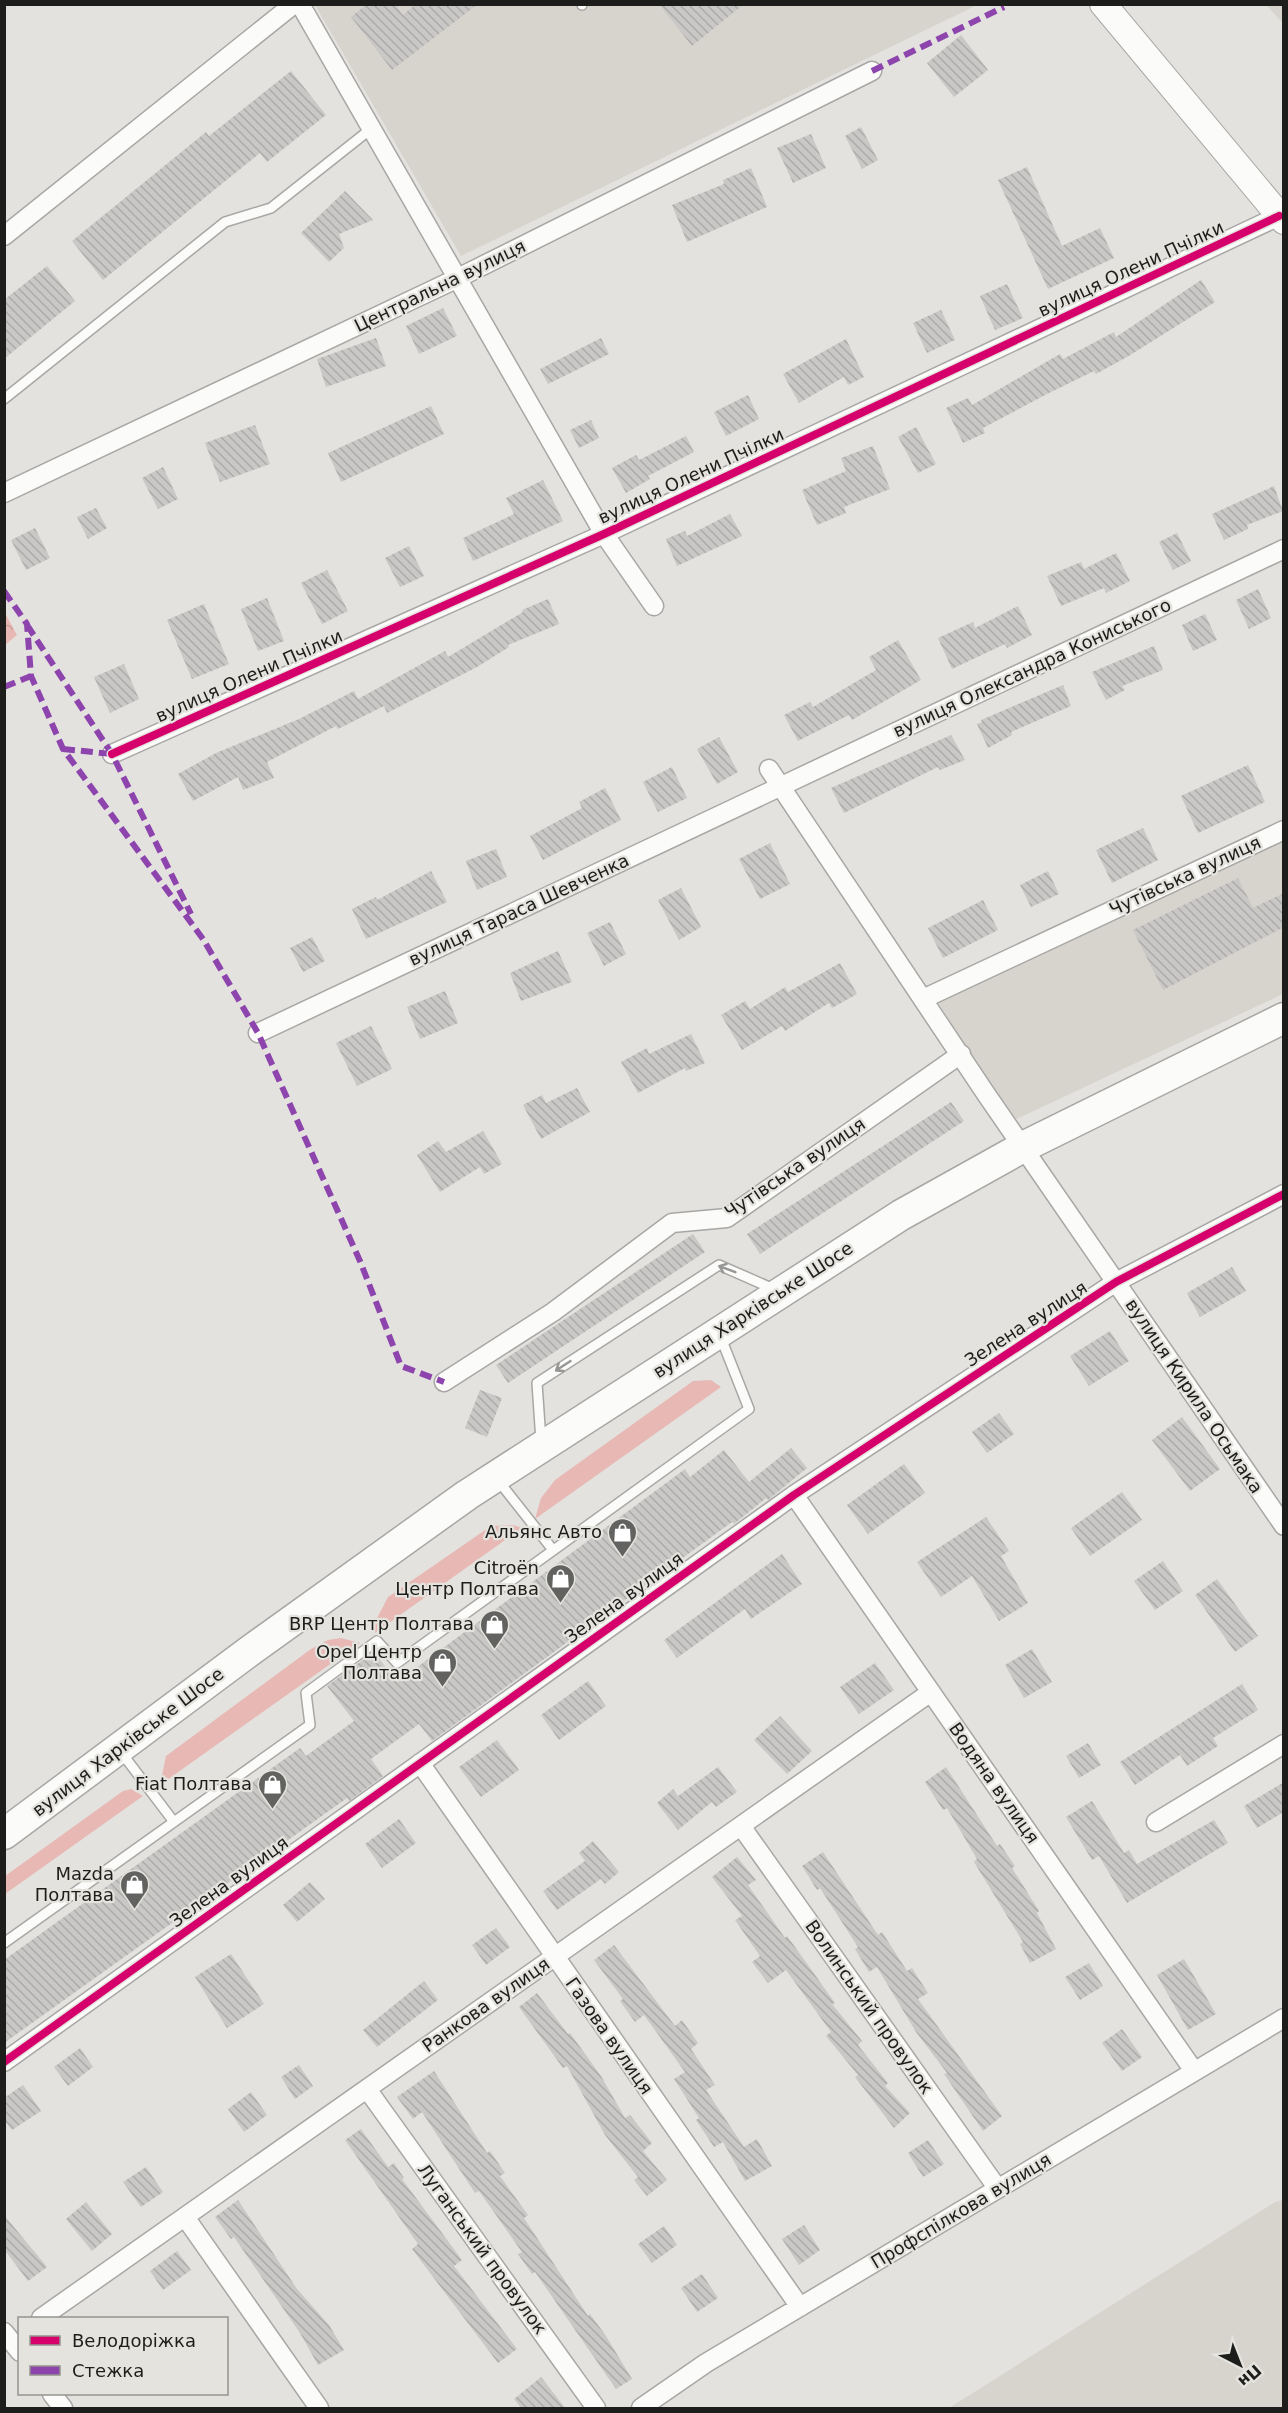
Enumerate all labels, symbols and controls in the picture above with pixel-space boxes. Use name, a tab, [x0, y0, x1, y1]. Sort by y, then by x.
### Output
street label: вулиця Олени Пчілки	[1035, 216, 1227, 321]
street label: Центральна вулиця	[351, 235, 529, 336]
street label: вулиця Олени Пчілки	[595, 423, 787, 528]
street label: вулиця Олександра Кониського	[889, 594, 1174, 741]
street label: вулиця Олени Пчілки	[152, 625, 346, 726]
street label: Чутівська вулиця	[1106, 831, 1264, 920]
street label: вулиця Тараса Шевченка	[405, 849, 632, 970]
street label: Чутівська вулиця	[721, 1113, 869, 1222]
street label: вулиця Харківське Шосе	[649, 1237, 857, 1382]
one-way arrow	[719, 1263, 737, 1274]
street label: Зелена вулиця	[961, 1276, 1091, 1371]
street label: вулиця Кирила Осьмака	[1121, 1294, 1268, 1497]
one-way arrow	[555, 1361, 572, 1373]
shop icon: Альянс Авто	[607, 1516, 639, 1558]
place label: Альянс Авто	[485, 1521, 602, 1542]
street label: Зелена вулиця	[560, 1548, 687, 1648]
place label: Citroën Центр Полтава	[395, 1557, 539, 1599]
shop icon: Citroën Центр Полтава	[544, 1562, 576, 1604]
shop icon: BRP Центр Полтава	[479, 1608, 511, 1650]
place label: BRP Центр Полтава	[289, 1613, 474, 1634]
place label: Opel Центр Полтава	[316, 1641, 422, 1683]
shop icon: Opel Центр Полтава	[427, 1646, 459, 1688]
street label: вулиця Харківське Шосе	[28, 1663, 227, 1820]
street label: Водяна вулиця	[945, 1718, 1044, 1847]
shop icon: Fiat Полтава	[257, 1768, 289, 1810]
place label: Fiat Полтава	[135, 1773, 252, 1794]
street label: Зелена вулиця	[165, 1832, 292, 1932]
place label: Mazda Полтава	[35, 1863, 114, 1905]
shop icon: Mazda Полтава	[119, 1868, 151, 1910]
street label: Волинський провулок	[801, 1916, 938, 2098]
street label: Ранкова вулиця	[418, 1953, 553, 2056]
street label: Газова вулиця	[561, 1973, 657, 2098]
street label: Профспілкова вулиця	[867, 2148, 1055, 2273]
street label: Луганський провулок	[413, 2159, 551, 2338]
legend	[18, 2317, 228, 2395]
text: Велодоріжка	[72, 2330, 196, 2351]
north arrow	[1210, 2335, 1270, 2395]
text: Стежка	[72, 2360, 144, 2381]
text: Пн	[1234, 2361, 1265, 2391]

